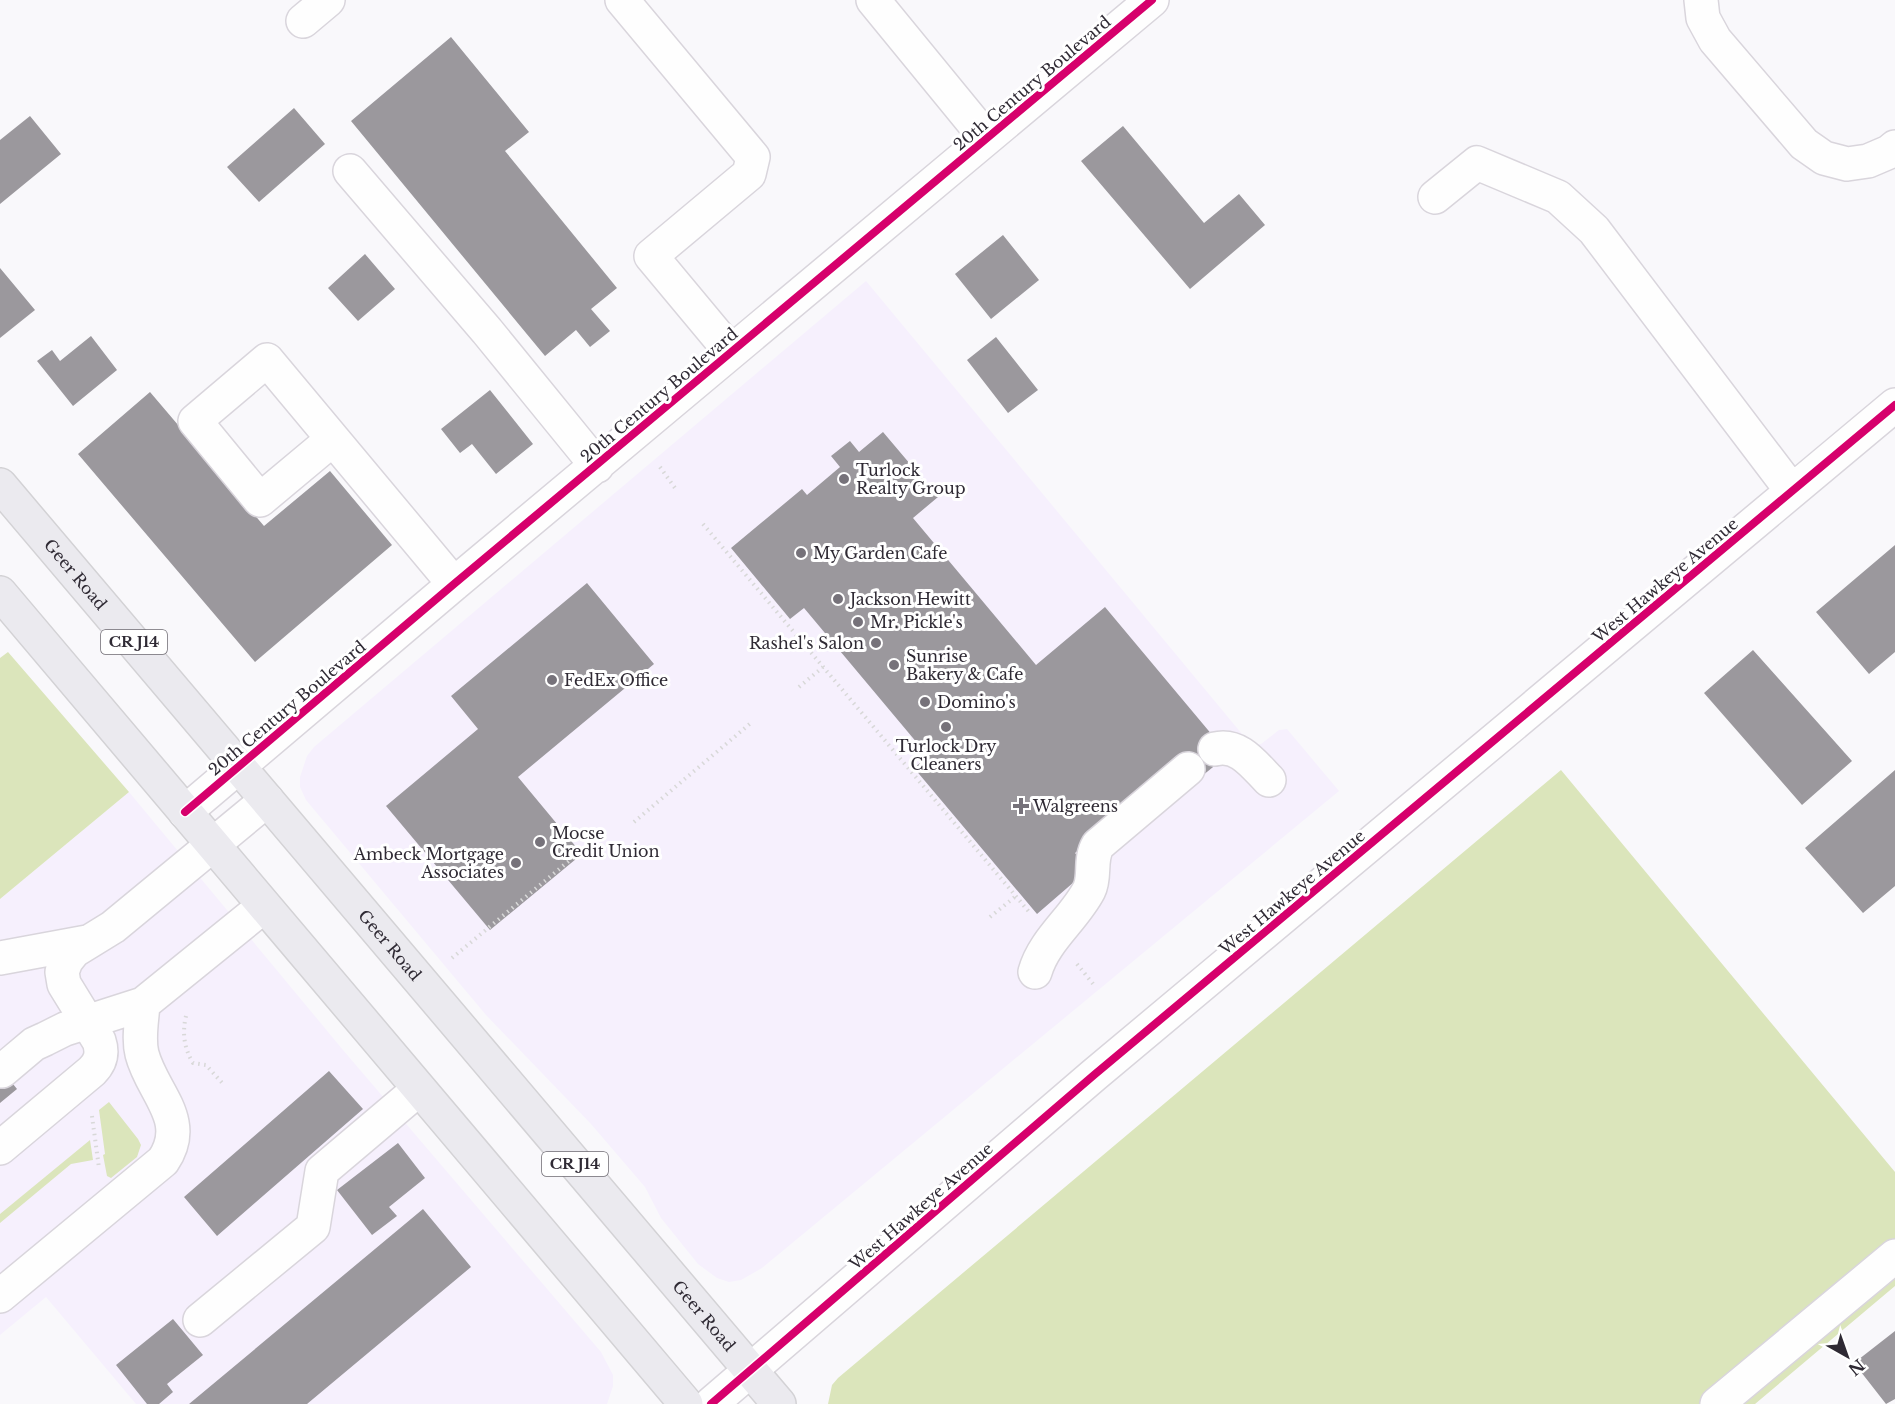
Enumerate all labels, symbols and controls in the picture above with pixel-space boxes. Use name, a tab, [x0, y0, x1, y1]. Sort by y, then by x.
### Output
street label: 20th Century Boulevard	[949, 11, 1115, 155]
street label: 20th Century Boulevard	[576, 323, 742, 467]
place label: Turlock Realty Group	[856, 460, 966, 498]
marker: Turlock Realty Group	[837, 472, 851, 486]
street label: West Hawkeye Avenue	[1587, 513, 1742, 647]
street label: Geer Road	[40, 535, 111, 614]
place label: My Garden Cafe	[813, 543, 947, 563]
marker: My Garden Cafe	[794, 546, 808, 560]
place label: Jackson Hewitt	[848, 589, 971, 609]
marker: Jackson Hewitt	[831, 592, 845, 606]
place label: Mr. Pickle's	[870, 612, 963, 632]
marker: Mr. Pickle's	[851, 615, 865, 629]
road number: CR J14	[101, 630, 167, 654]
place label: Rashel's Salon	[749, 633, 864, 653]
street label: 20th Century Boulevard	[204, 636, 370, 780]
marker: Rashel's Salon	[869, 636, 883, 650]
place label: Sunrise Bakery & Cafe	[906, 646, 1023, 684]
marker: Sunrise Bakery & Cafe	[887, 658, 901, 672]
place label: FedEx Office	[564, 670, 668, 690]
marker: FedEx Office	[545, 673, 559, 687]
place label: Domino's	[937, 692, 1016, 712]
marker: Domino's	[918, 695, 932, 709]
marker: Turlock Dry Cleaners	[939, 720, 953, 734]
place label: Turlock Dry Cleaners	[896, 736, 997, 774]
place label: Walgreens	[1032, 796, 1118, 816]
marker: Walgreens	[1014, 799, 1028, 813]
place label: Mocse Credit Union	[552, 823, 660, 861]
street label: West Hawkeye Avenue	[1214, 825, 1369, 959]
marker: Mocse Credit Union	[533, 835, 547, 849]
place label: Ambeck Mortgage Associates	[353, 844, 504, 882]
marker: Ambeck Mortgage Associates	[509, 856, 523, 870]
street label: Geer Road	[354, 905, 426, 985]
street label: West Hawkeye Avenue	[844, 1138, 997, 1274]
road number: CR J14	[542, 1152, 608, 1176]
street label: Geer Road	[669, 1276, 740, 1355]
north arrow	[1817, 1326, 1877, 1386]
text: N	[1844, 1355, 1869, 1380]

